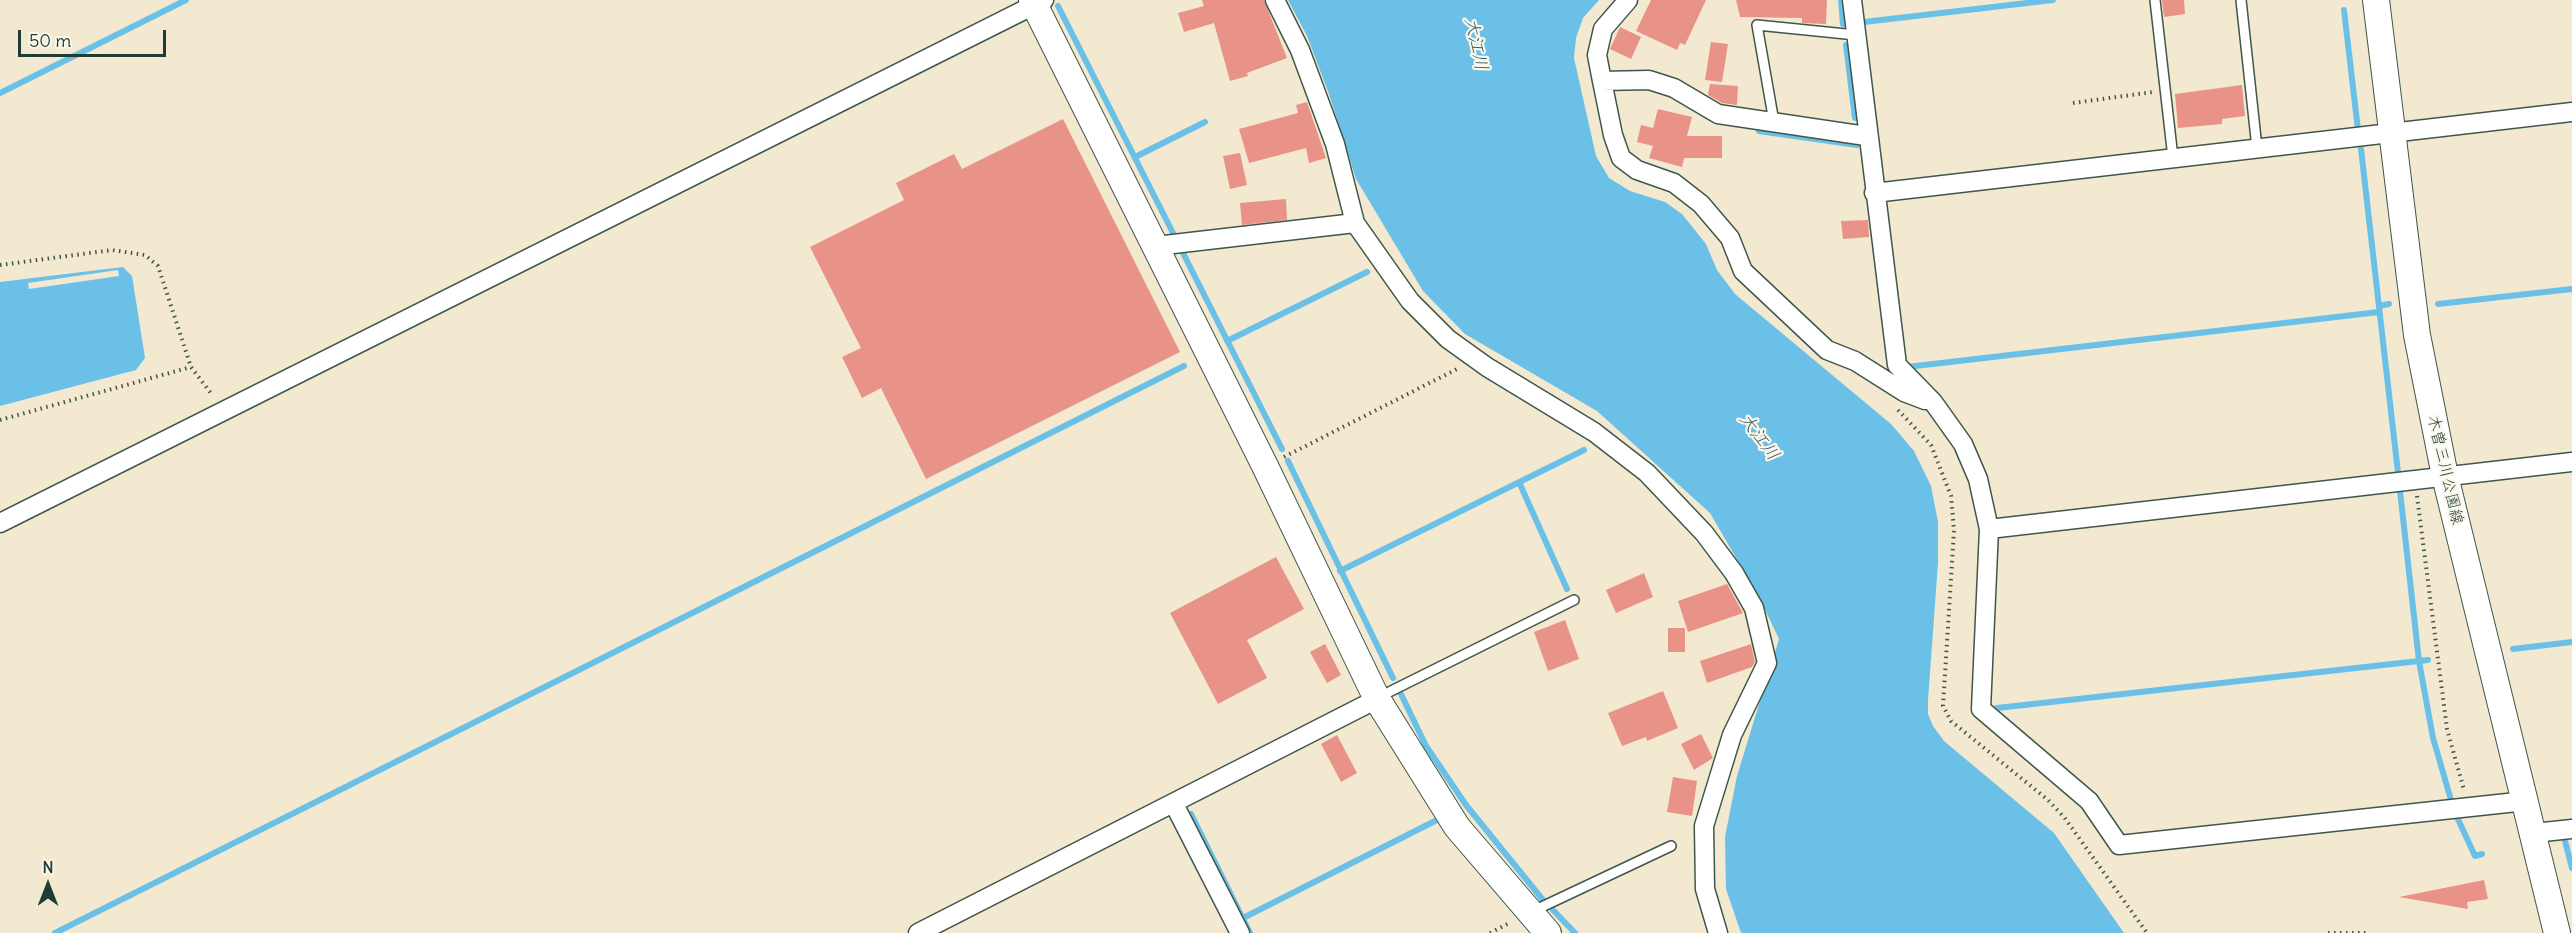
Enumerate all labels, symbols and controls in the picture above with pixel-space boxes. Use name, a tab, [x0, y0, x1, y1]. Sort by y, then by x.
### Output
water label: 大江川	[1460, 15, 1492, 73]
scale bar	[21, 18, 170, 56]
text: 50 m	[29, 29, 71, 52]
water label: 大江川	[1734, 409, 1784, 465]
street label: 木曽三川公園線	[2423, 413, 2467, 527]
north arrow	[18, 855, 78, 915]
text: N	[42, 857, 54, 877]

